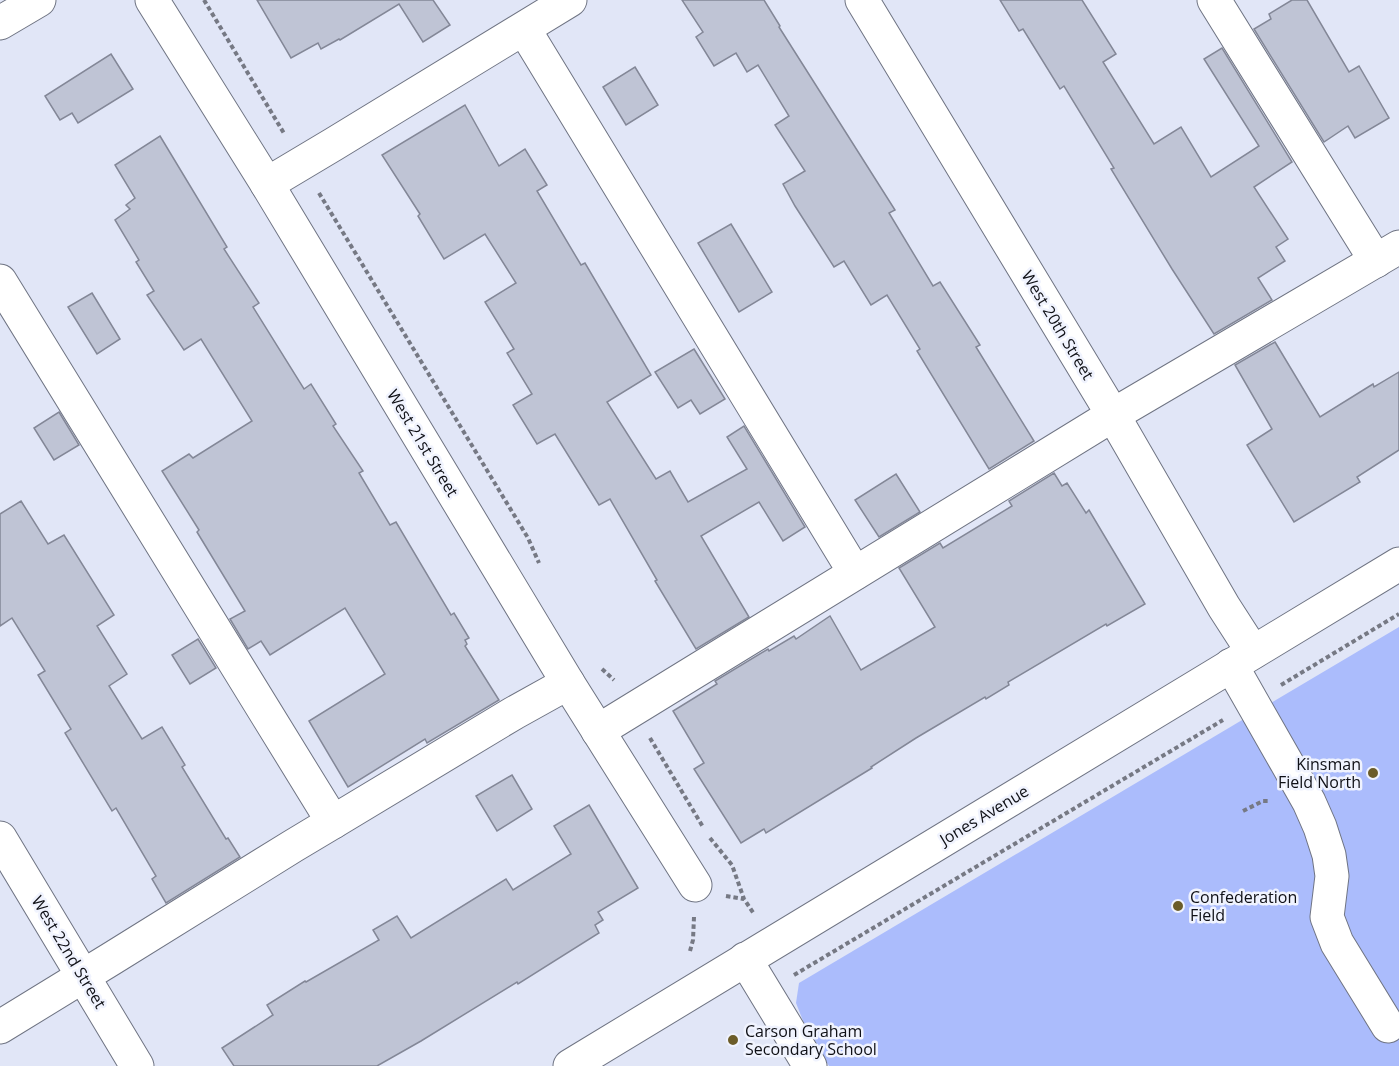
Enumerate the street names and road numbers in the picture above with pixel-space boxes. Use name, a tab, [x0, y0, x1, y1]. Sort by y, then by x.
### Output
street label: West 20th Street	[1017, 266, 1099, 384]
street label: West 21st Street	[382, 385, 464, 501]
street label: Jones Avenue	[934, 780, 1033, 851]
street label: West 22nd Street	[27, 891, 112, 1013]

